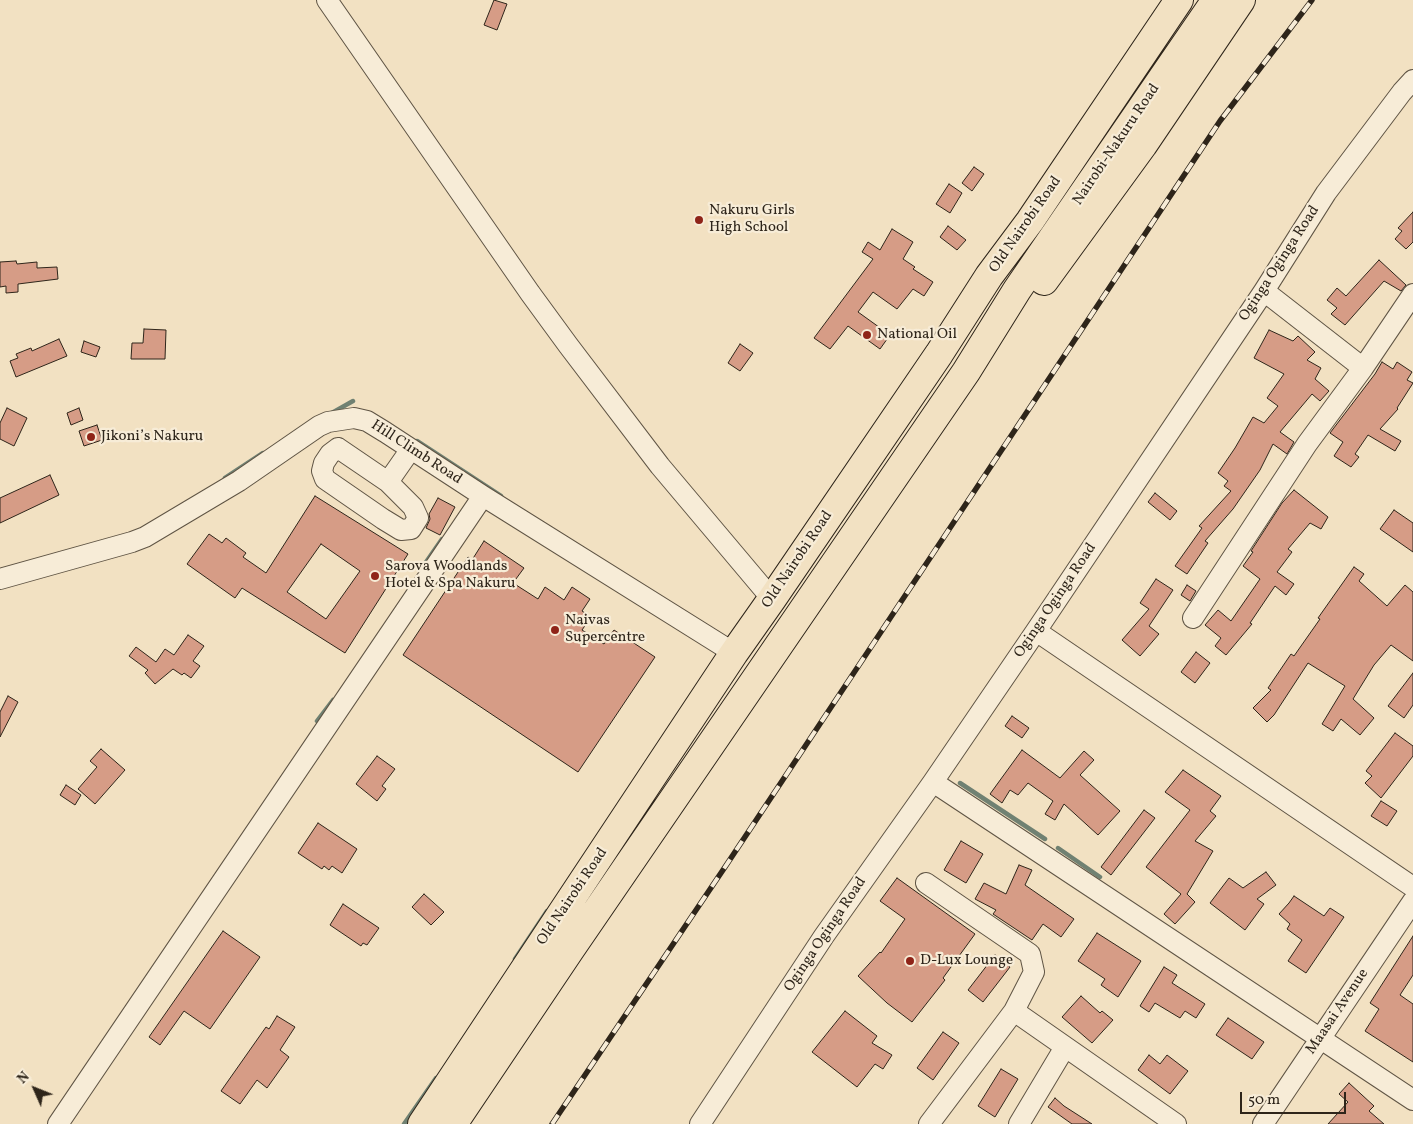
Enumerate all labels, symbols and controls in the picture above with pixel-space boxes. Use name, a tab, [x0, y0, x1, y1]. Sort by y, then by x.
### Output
street label: Nairobi-Nakuru Road	[1070, 81, 1164, 209]
street label: Old Nairobi Road	[986, 173, 1066, 277]
place label: Nakuru Girls High School	[709, 202, 795, 237]
street label: Oginga Oginga Road	[1236, 203, 1324, 325]
marker: Nakuru Girls High School	[693, 214, 705, 226]
place label: National Oil	[877, 326, 957, 344]
marker: National Oil	[861, 329, 873, 341]
street label: Hill Climb Road	[367, 417, 465, 489]
place label: Jikoni’s Nakuru	[101, 428, 203, 446]
marker: Jikoni’s Nakuru	[85, 431, 97, 443]
street label: Old Nairobi Road	[759, 508, 837, 612]
street label: Oginga Oginga Road	[1011, 540, 1101, 662]
place label: Sarova Woodlands Hotel & Spa Nakuru	[385, 558, 515, 593]
marker: Sarova Woodlands Hotel & Spa Nakuru	[369, 570, 381, 582]
place label: Naivas Supercentre	[565, 612, 645, 647]
marker: Naivas Supercentre	[549, 624, 561, 636]
street label: Old Nairobi Road	[534, 845, 612, 949]
street label: Oginga Oginga Road	[781, 874, 871, 996]
place label: D-Lux Lounge	[920, 952, 1013, 970]
marker: D-Lux Lounge	[904, 955, 916, 967]
street label: Maasai Avenue	[1303, 966, 1373, 1058]
north arrow	[10, 1064, 60, 1114]
text: N	[13, 1068, 34, 1088]
scale bar	[1243, 1082, 1349, 1114]
text: 50 m	[1248, 1090, 1280, 1111]

